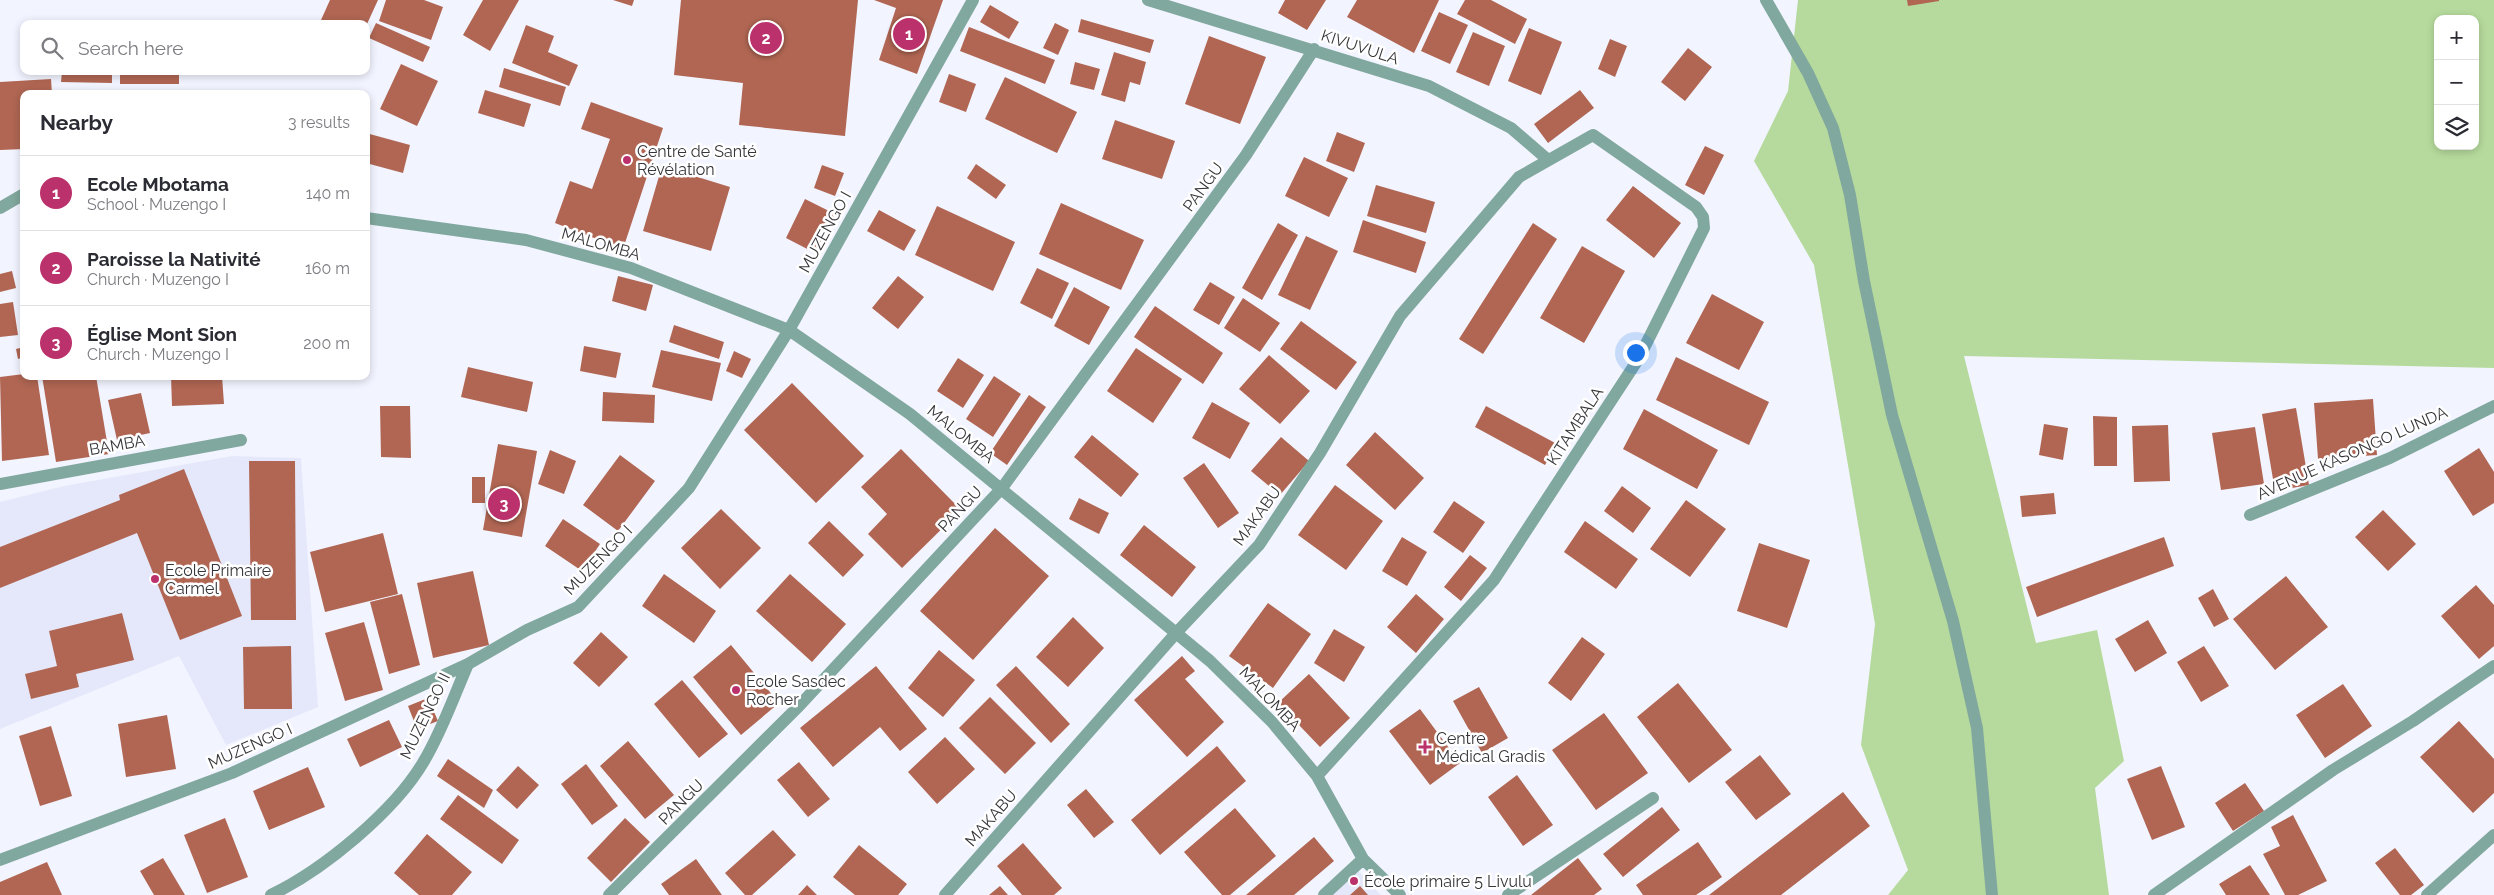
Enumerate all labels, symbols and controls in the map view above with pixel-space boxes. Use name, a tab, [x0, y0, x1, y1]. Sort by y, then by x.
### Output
pin: 1	[893, 15, 925, 53]
map controls	[2434, 15, 2479, 150]
button: +	[2434, 15, 2479, 60]
pin: 2	[750, 19, 782, 57]
search box	[20, 20, 370, 75]
street label: KIVUVULA	[1319, 26, 1401, 68]
icon: search	[38, 34, 66, 62]
text: Search here	[78, 37, 184, 59]
button: −	[2434, 60, 2479, 105]
button: layers	[2434, 105, 2479, 150]
text: Nearby	[40, 110, 113, 135]
text: 3 results	[288, 113, 350, 132]
place label: Centre de Santé Révélation	[637, 142, 757, 179]
marker: Centre de Santé Révélation	[621, 154, 633, 166]
street label: PANGU	[1179, 159, 1227, 215]
text: Ecole Mbotama	[87, 173, 229, 195]
text: 1	[52, 184, 60, 203]
text: 140 m	[306, 184, 350, 203]
street label: MUZENGO I	[795, 188, 855, 276]
text: School · Muzengo I	[87, 195, 226, 214]
street label: MALOMBA	[559, 224, 643, 264]
text: Paroisse la Nativité	[87, 248, 261, 270]
text: 2	[51, 259, 61, 278]
text: 160 m	[305, 259, 350, 278]
text: Church · Muzengo I	[87, 270, 229, 289]
text: Église Mont Sion	[87, 323, 237, 345]
text: 3	[52, 334, 60, 353]
text: 200 m	[303, 334, 350, 353]
your location	[1623, 340, 1649, 366]
text: Church · Muzengo I	[87, 345, 229, 364]
street label: KITAMBALA	[1543, 383, 1607, 469]
street label: MALOMBA	[924, 401, 999, 467]
street label: AVENUE KASONGO LUNDA	[2254, 402, 2450, 504]
street label: BAMBA	[88, 431, 147, 459]
street label: PANGU	[934, 482, 986, 536]
street label: MAKABU	[1229, 483, 1285, 549]
pin: 3	[488, 485, 520, 523]
street label: MUZENGO I	[560, 521, 636, 599]
place label: Ecole Primaire Carmel	[165, 561, 271, 598]
marker: Ecole Primaire Carmel	[149, 573, 161, 585]
street label: MALOMBA	[1235, 663, 1305, 735]
street label: MUZENGO II	[396, 670, 454, 762]
place label: Ecole Sasdec Rocher	[746, 672, 846, 709]
marker: Ecole Sasdec Rocher	[730, 684, 742, 696]
street label: MUZENGO I	[205, 719, 295, 773]
place label: Centre Médical Gradis	[1436, 729, 1545, 766]
marker: Centre Médical Gradis	[1418, 740, 1432, 754]
street label: PANGU	[655, 776, 707, 828]
street label: MAKABU	[961, 786, 1021, 850]
place label: École primaire 5 Livulu	[1364, 871, 1532, 891]
marker: École primaire 5 Livulu	[1348, 875, 1360, 887]

